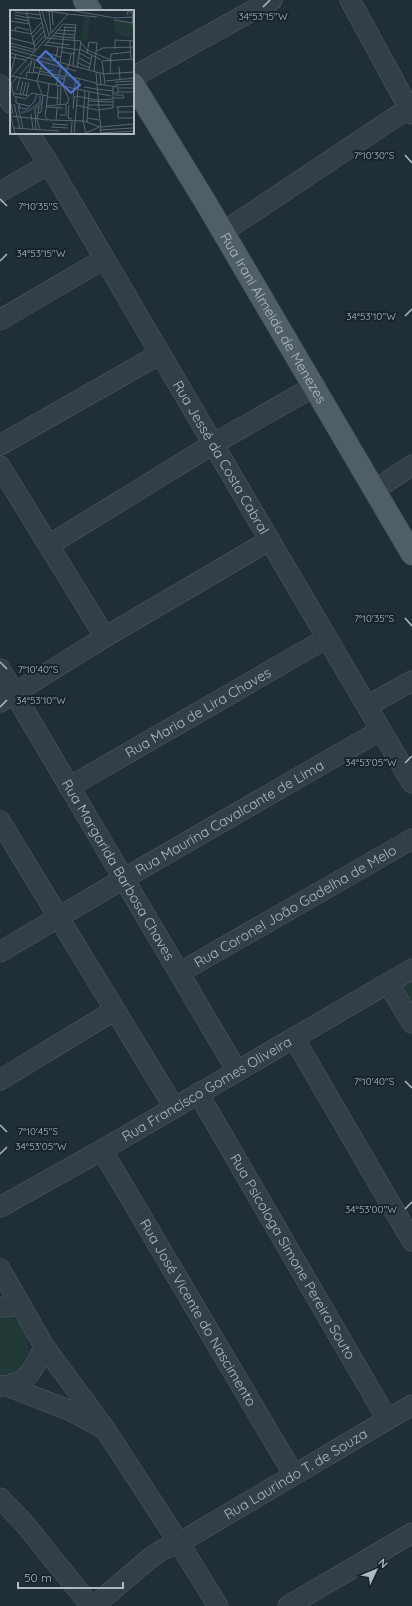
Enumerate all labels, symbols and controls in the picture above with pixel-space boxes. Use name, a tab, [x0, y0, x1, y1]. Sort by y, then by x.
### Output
inset map	[10, 10, 134, 134]
text: 34°53'15"W	[238, 10, 288, 23]
text: 7°10'30"S	[354, 149, 395, 162]
text: 7°10'35"S	[18, 200, 58, 213]
street label: Rua Irani Almeida de Menezes	[216, 229, 331, 407]
text: 34°53'15"W	[16, 247, 66, 260]
text: 34°53'10"W	[346, 310, 396, 323]
street label: Rua Jessé da Costa Cabral	[169, 377, 273, 538]
text: 7°10'35"S	[354, 612, 394, 625]
text: 7°10'40"S	[18, 663, 59, 676]
street label: Rua Maria de Lira Chaves	[122, 663, 274, 762]
text: 34°53'10"W	[16, 694, 66, 707]
street label: Rua Maurina Cavalcante de Lima	[132, 756, 327, 879]
text: 34°53'05"W	[345, 756, 397, 769]
street label: Rua Margarida Barbosa Chaves	[58, 776, 179, 964]
street label: Rua Coronel João Gadelha de Melo	[191, 841, 400, 972]
street label: Rua Francisco Gomes Oliveira	[118, 1032, 295, 1146]
text: 7°10'40"S	[354, 1075, 395, 1088]
text: 7°10'45"S	[18, 1125, 59, 1138]
text: 34°53'05"W	[15, 1140, 67, 1153]
street label: Rua Psicologa Simone Pereira Souto	[226, 1150, 359, 1363]
text: 34°53'00"W	[345, 1203, 397, 1216]
street label: Rua José Vicente do Nascimento	[136, 1216, 260, 1410]
street label: Rua Laurindo T. de Souza	[221, 1424, 371, 1523]
north arrow	[356, 1550, 396, 1590]
text: N	[375, 1555, 391, 1571]
scale bar	[18, 1564, 123, 1590]
text: 50 m	[24, 1570, 52, 1585]

